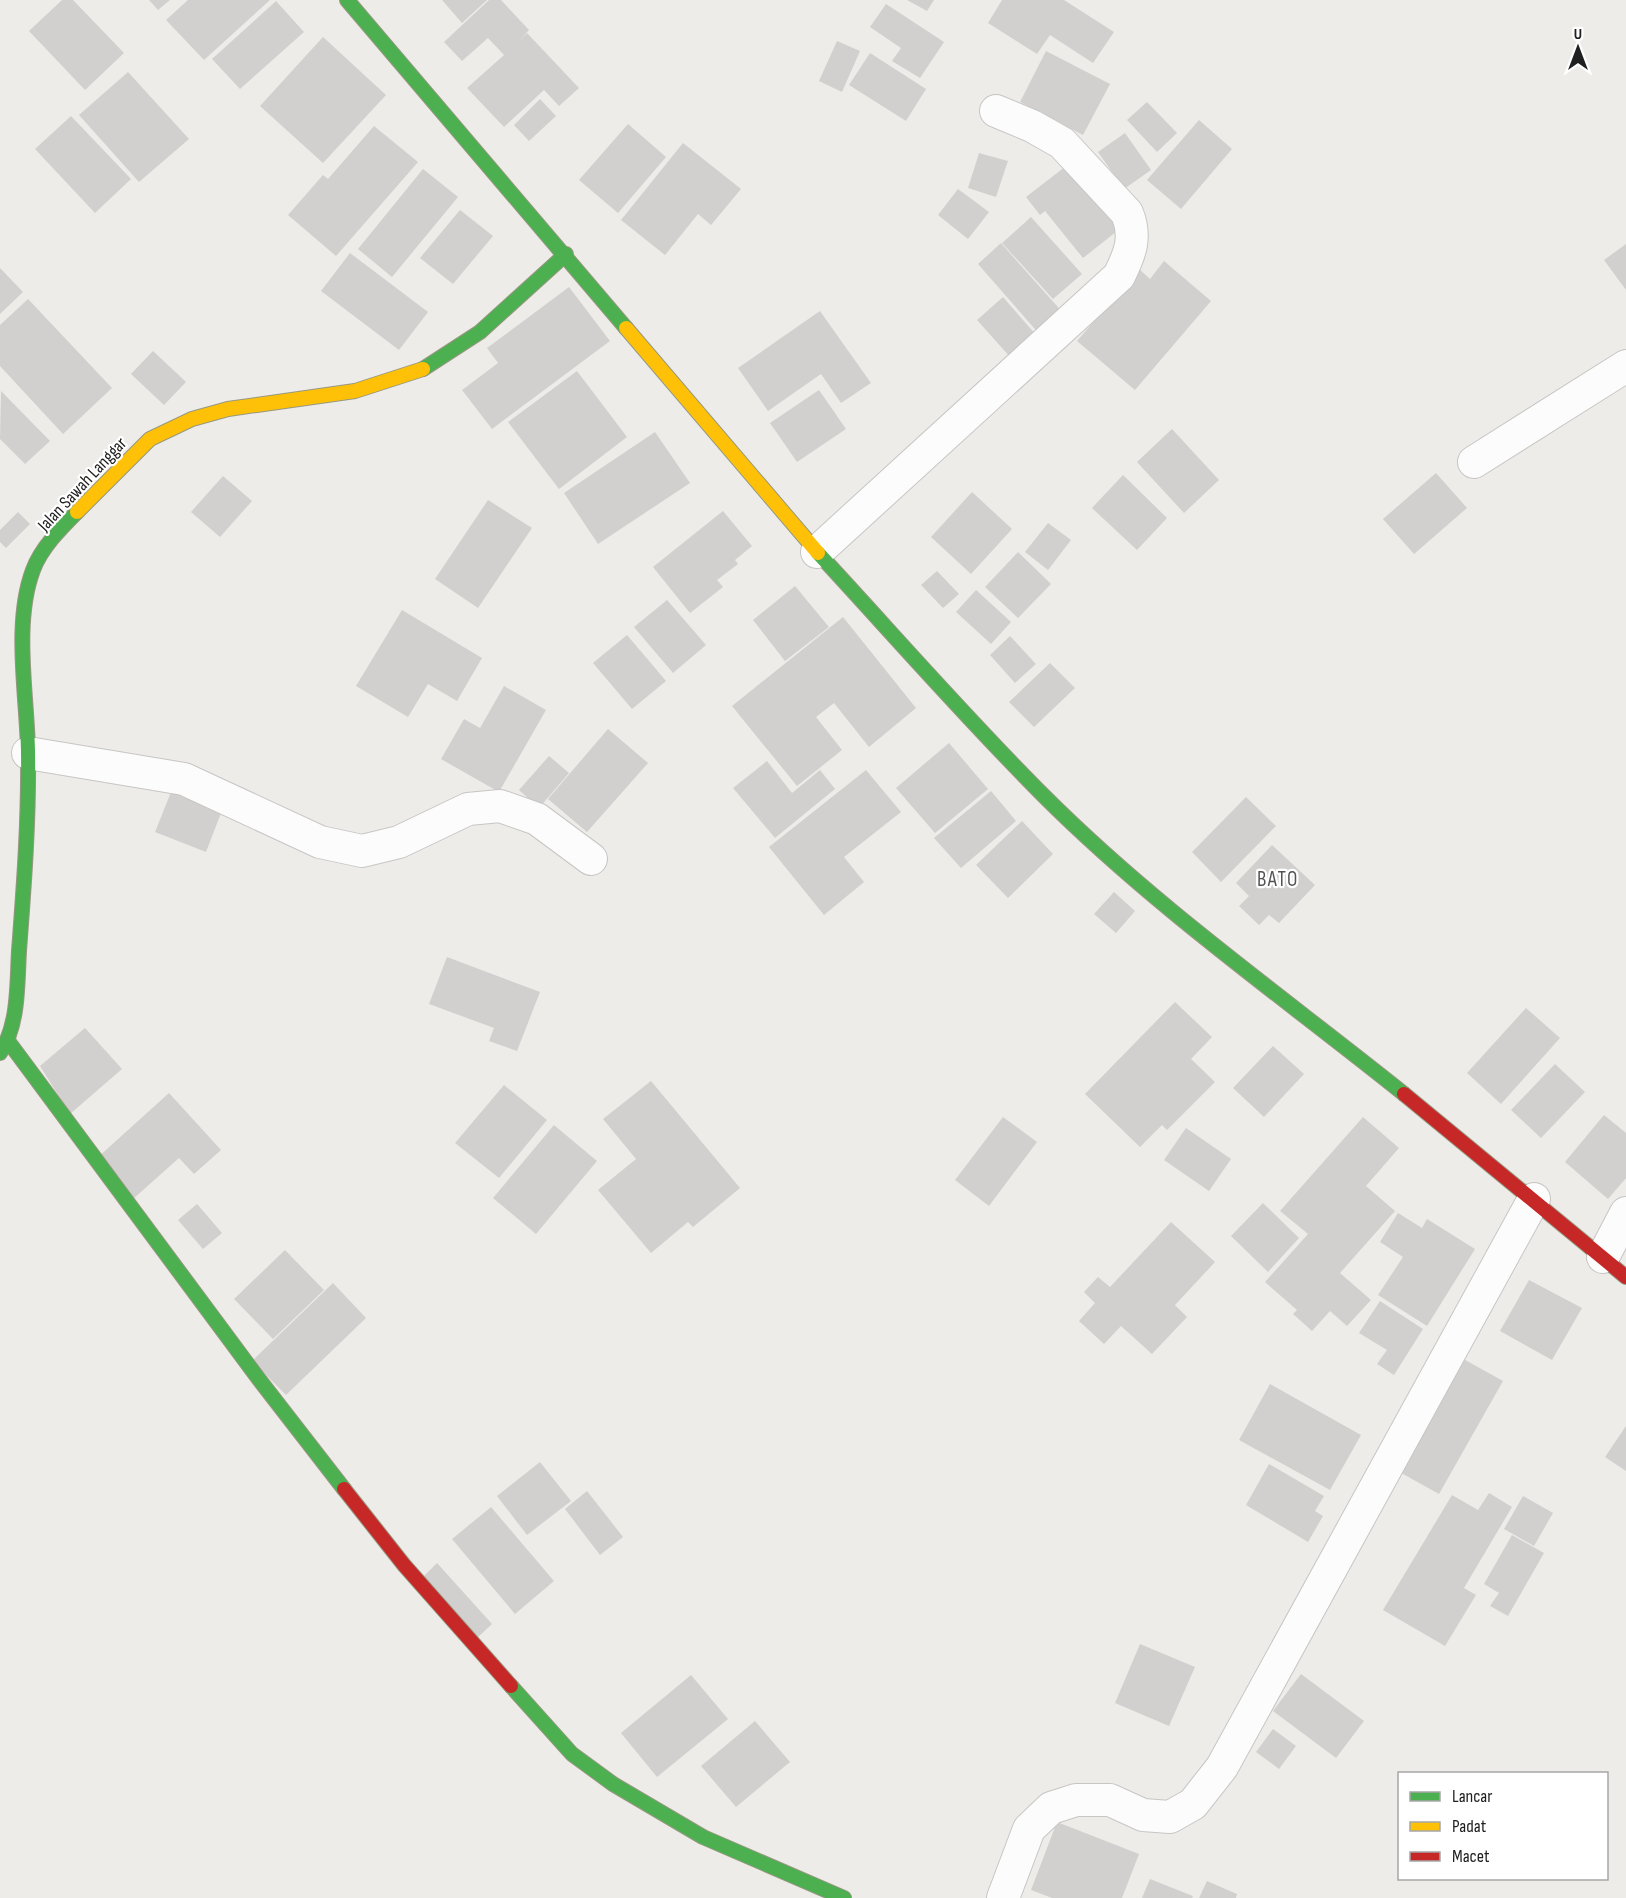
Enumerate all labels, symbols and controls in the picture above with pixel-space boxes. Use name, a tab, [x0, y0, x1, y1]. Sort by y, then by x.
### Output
north arrow	[1548, 18, 1608, 78]
text: U	[1574, 25, 1582, 44]
street label: Jalan Sawah Langgar	[33, 433, 131, 536]
district label: BATO	[1257, 867, 1299, 892]
legend	[1398, 1772, 1608, 1880]
text: Lancar	[1452, 1786, 1492, 1807]
text: Padat	[1452, 1816, 1487, 1837]
text: Macet	[1452, 1846, 1490, 1867]

